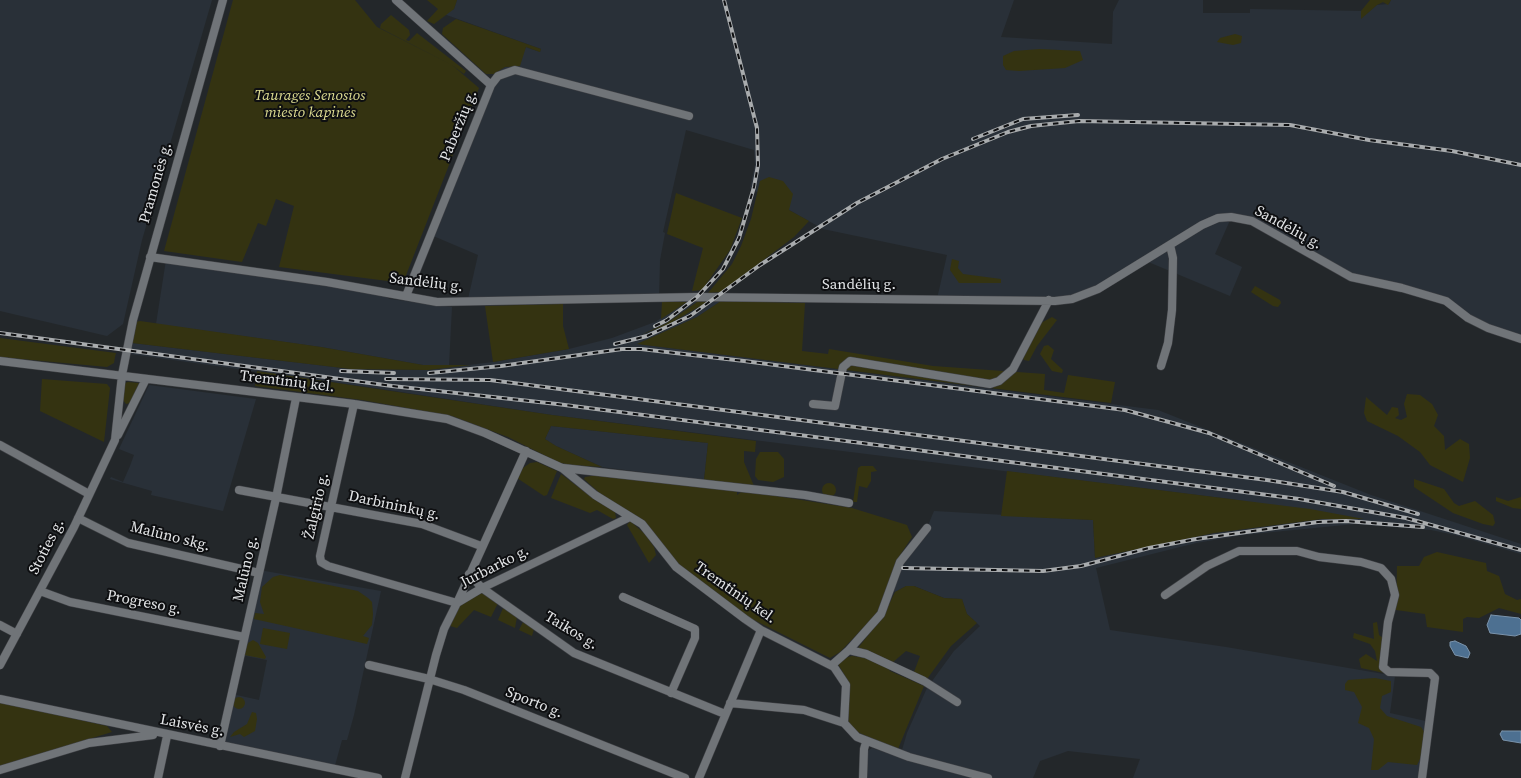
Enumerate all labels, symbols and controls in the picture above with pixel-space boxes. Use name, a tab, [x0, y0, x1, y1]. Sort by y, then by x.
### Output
park label: Tauragės Senosios miesto kapinės	[254, 87, 366, 122]
street label: Paberžių g.	[437, 88, 481, 164]
street label: Pramonės g.	[136, 141, 176, 225]
street label: Sandėlių g.	[1251, 202, 1325, 254]
street label: Sandėlių g.	[388, 270, 464, 296]
street label: Sandėlių g.	[822, 276, 896, 294]
street label: Tremtinių kel.	[239, 367, 335, 397]
street label: Žalgirio g.	[301, 471, 333, 541]
street label: Darbininkų g.	[347, 488, 441, 524]
street label: Stoties g.	[25, 516, 69, 578]
street label: Malūno skg.	[128, 518, 212, 556]
street label: Malūno g.	[230, 534, 262, 604]
street label: Jurbarko g.	[458, 542, 532, 592]
street label: Tremtinių kel.	[691, 558, 779, 628]
street label: Progreso g.	[105, 587, 183, 619]
street label: Taikos g.	[541, 608, 601, 654]
street label: Sporto g.	[503, 683, 565, 723]
street label: Laisvės g.	[159, 711, 225, 741]

